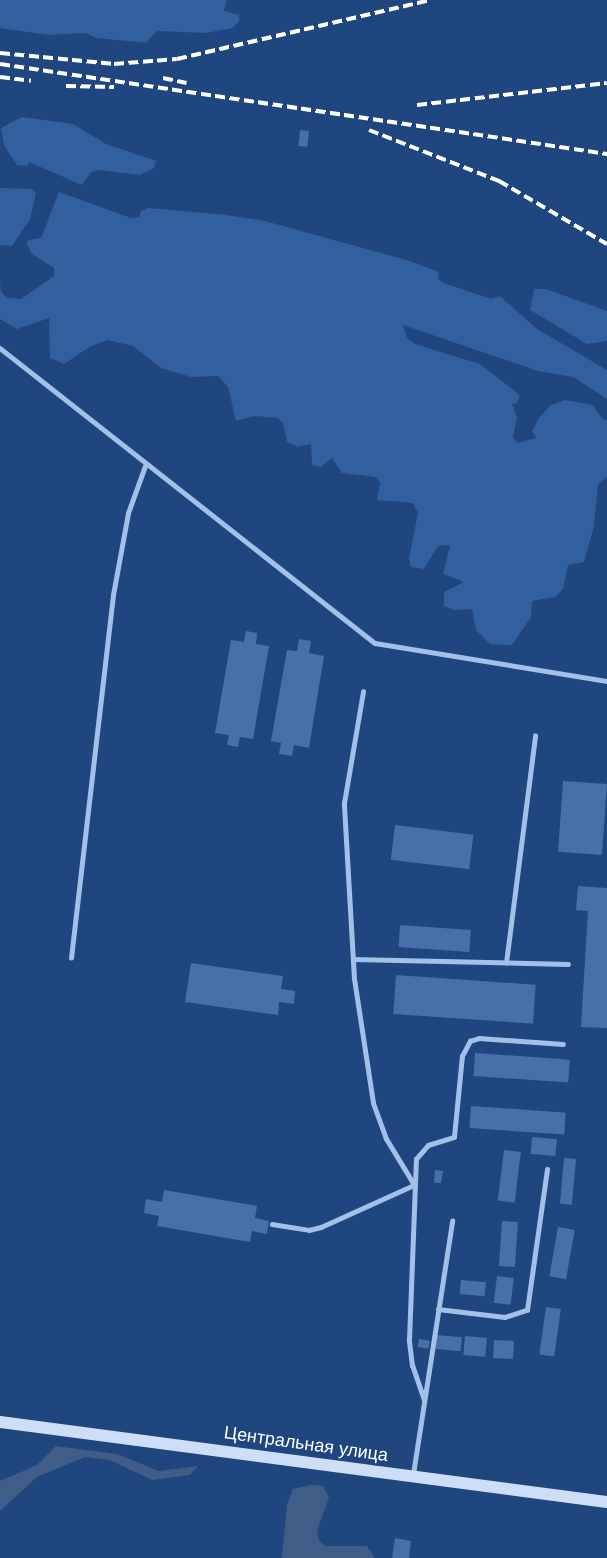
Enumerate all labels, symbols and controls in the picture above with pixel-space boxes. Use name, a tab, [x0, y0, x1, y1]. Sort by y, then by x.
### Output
street label: Центральная улица	[223, 1422, 389, 1466]

